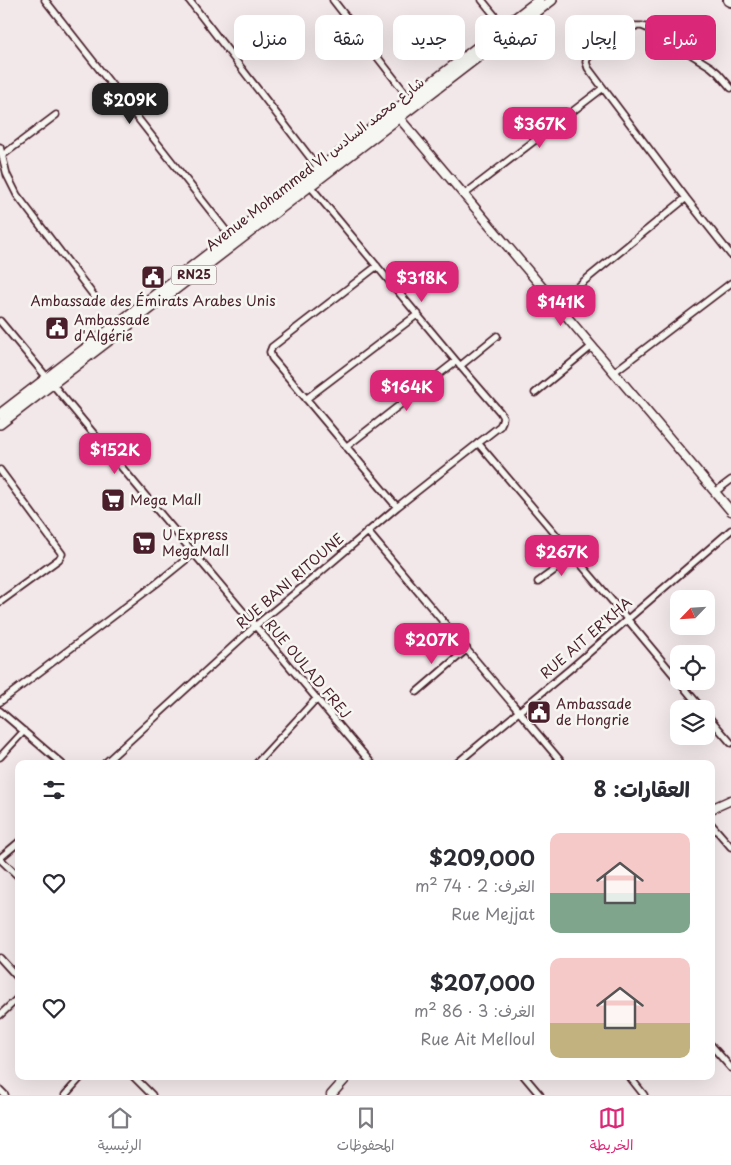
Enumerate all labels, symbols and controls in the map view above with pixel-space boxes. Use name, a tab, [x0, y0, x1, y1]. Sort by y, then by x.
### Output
chip: منزل	[234, 15, 305, 60]
chip: شقة	[315, 15, 383, 60]
chip: جديد	[393, 15, 465, 60]
chip: تصفية	[475, 15, 555, 60]
chip: إيجار	[565, 15, 635, 60]
chip: شراء	[645, 15, 716, 60]
street label: Avenue Mohammed VI شارع محمد السادس	[201, 72, 428, 256]
pin: $209K	[95, 82, 165, 125]
text: $209K	[103, 87, 157, 111]
pin: $367K	[505, 106, 575, 149]
text: $367K	[514, 111, 566, 135]
pin: $318K	[387, 260, 457, 303]
public building icon: Ambassade des Émirats Arabes Unis	[140, 264, 166, 290]
text: $318K	[397, 265, 447, 289]
road number: RN25	[172, 266, 216, 284]
pin: $141K	[526, 284, 596, 327]
text: $141K	[537, 289, 585, 313]
place label: Ambassade des Émirats Arabes Unis	[30, 290, 276, 311]
place label: Ambassade d'Algérie	[74, 309, 150, 346]
public building icon: Ambassade d'Algérie	[44, 315, 70, 341]
pin: $164K	[372, 370, 442, 412]
text: $164K	[381, 374, 433, 398]
pin: $152K	[80, 432, 150, 475]
text: $152K	[90, 437, 140, 461]
supermarket icon: Mega Mall	[100, 487, 126, 513]
place label: Mega Mall	[130, 489, 201, 510]
place label: U Express MegaMall	[162, 524, 229, 561]
street label: RUE BANI RITOUNE	[231, 528, 348, 633]
supermarket icon: U Express MegaMall	[131, 530, 157, 556]
pin: $267K	[527, 534, 597, 577]
text: $267K	[536, 539, 588, 563]
north arrow	[670, 590, 715, 635]
map controls	[670, 590, 715, 745]
street label: RUE AIT ER'KHA	[535, 592, 636, 683]
street label: RUE OULAD FREJ	[260, 614, 356, 723]
pin: $207K	[397, 622, 467, 665]
text: $207K	[405, 627, 459, 651]
button: locate	[670, 645, 715, 690]
place label: Ambassade de Hongrie	[556, 693, 632, 730]
public building icon: Ambassade de Hongrie	[526, 699, 552, 725]
button: layers	[670, 700, 715, 745]
text: العقارات: 8	[594, 772, 690, 804]
icon: filters	[40, 776, 68, 804]
text: $209,000	[429, 841, 535, 873]
icon: home	[590, 853, 650, 913]
icon: heart	[40, 869, 68, 897]
text: الغرف: 2 · 74 m²	[415, 873, 535, 897]
text: Rue Mejjat	[451, 901, 535, 925]
text: $207,000	[430, 966, 535, 998]
icon: home	[590, 978, 650, 1038]
icon: heart	[40, 994, 68, 1022]
text: الغرف: 3 · 86 m²	[414, 998, 535, 1022]
text: Rue Ait Melloul	[421, 1026, 535, 1050]
tab: الرئيسية	[98, 1104, 142, 1158]
tab: المحفوظات	[337, 1104, 394, 1158]
tab: الخريطة	[590, 1104, 633, 1158]

